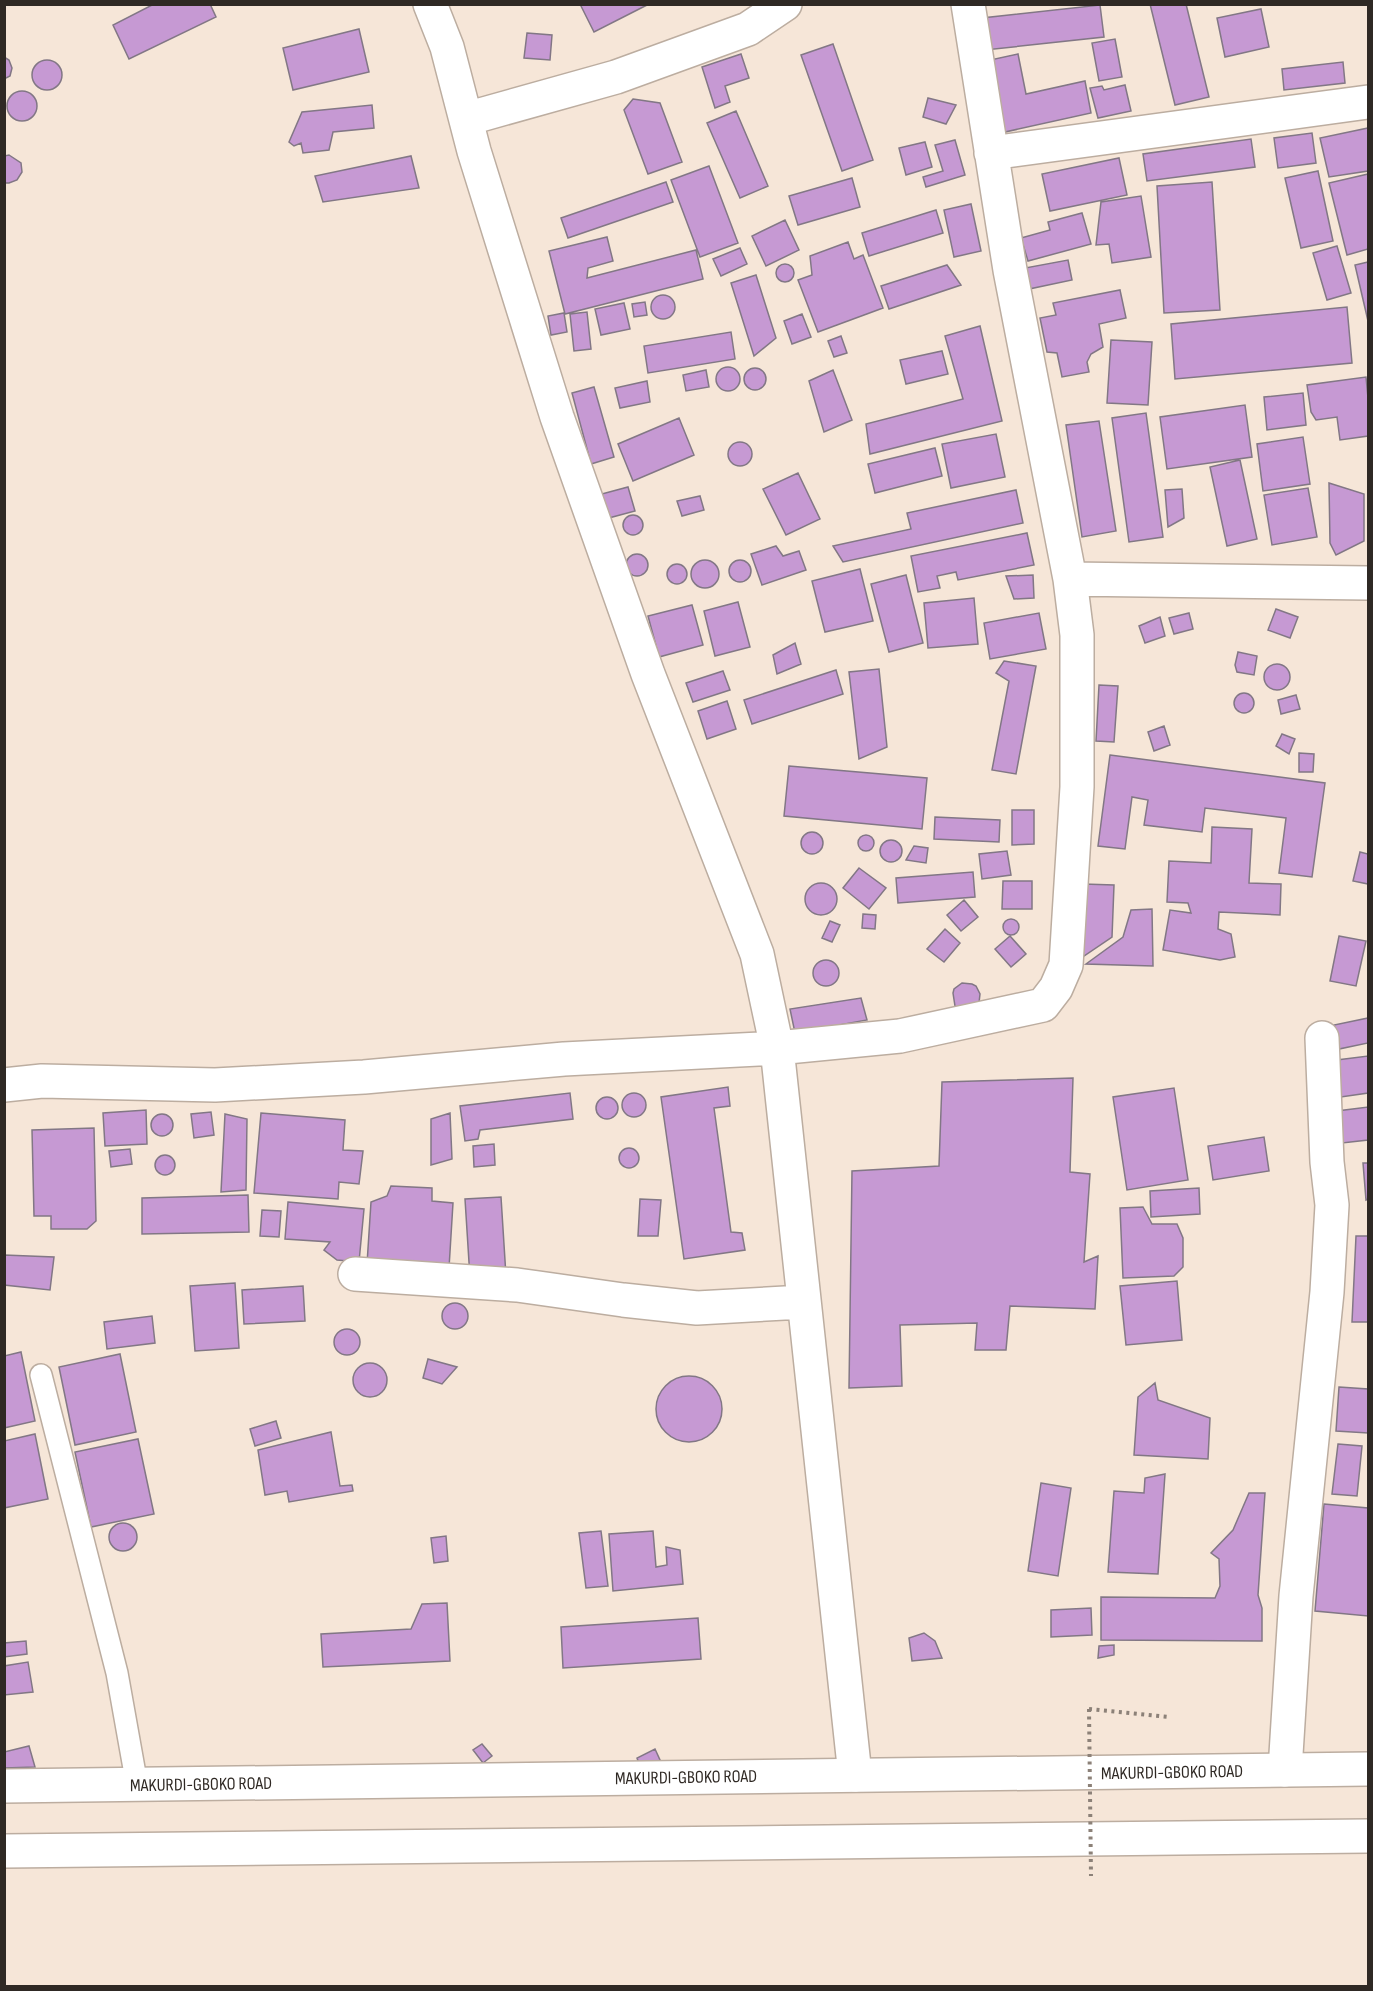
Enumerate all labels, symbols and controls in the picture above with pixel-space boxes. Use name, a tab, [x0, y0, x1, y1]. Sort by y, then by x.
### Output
street label: MAKURDI-GBOKO ROAD	[1101, 1761, 1243, 1784]
street label: MAKURDI-GBOKO ROAD	[615, 1766, 757, 1789]
street label: MAKURDI-GBOKO ROAD	[130, 1773, 272, 1796]

